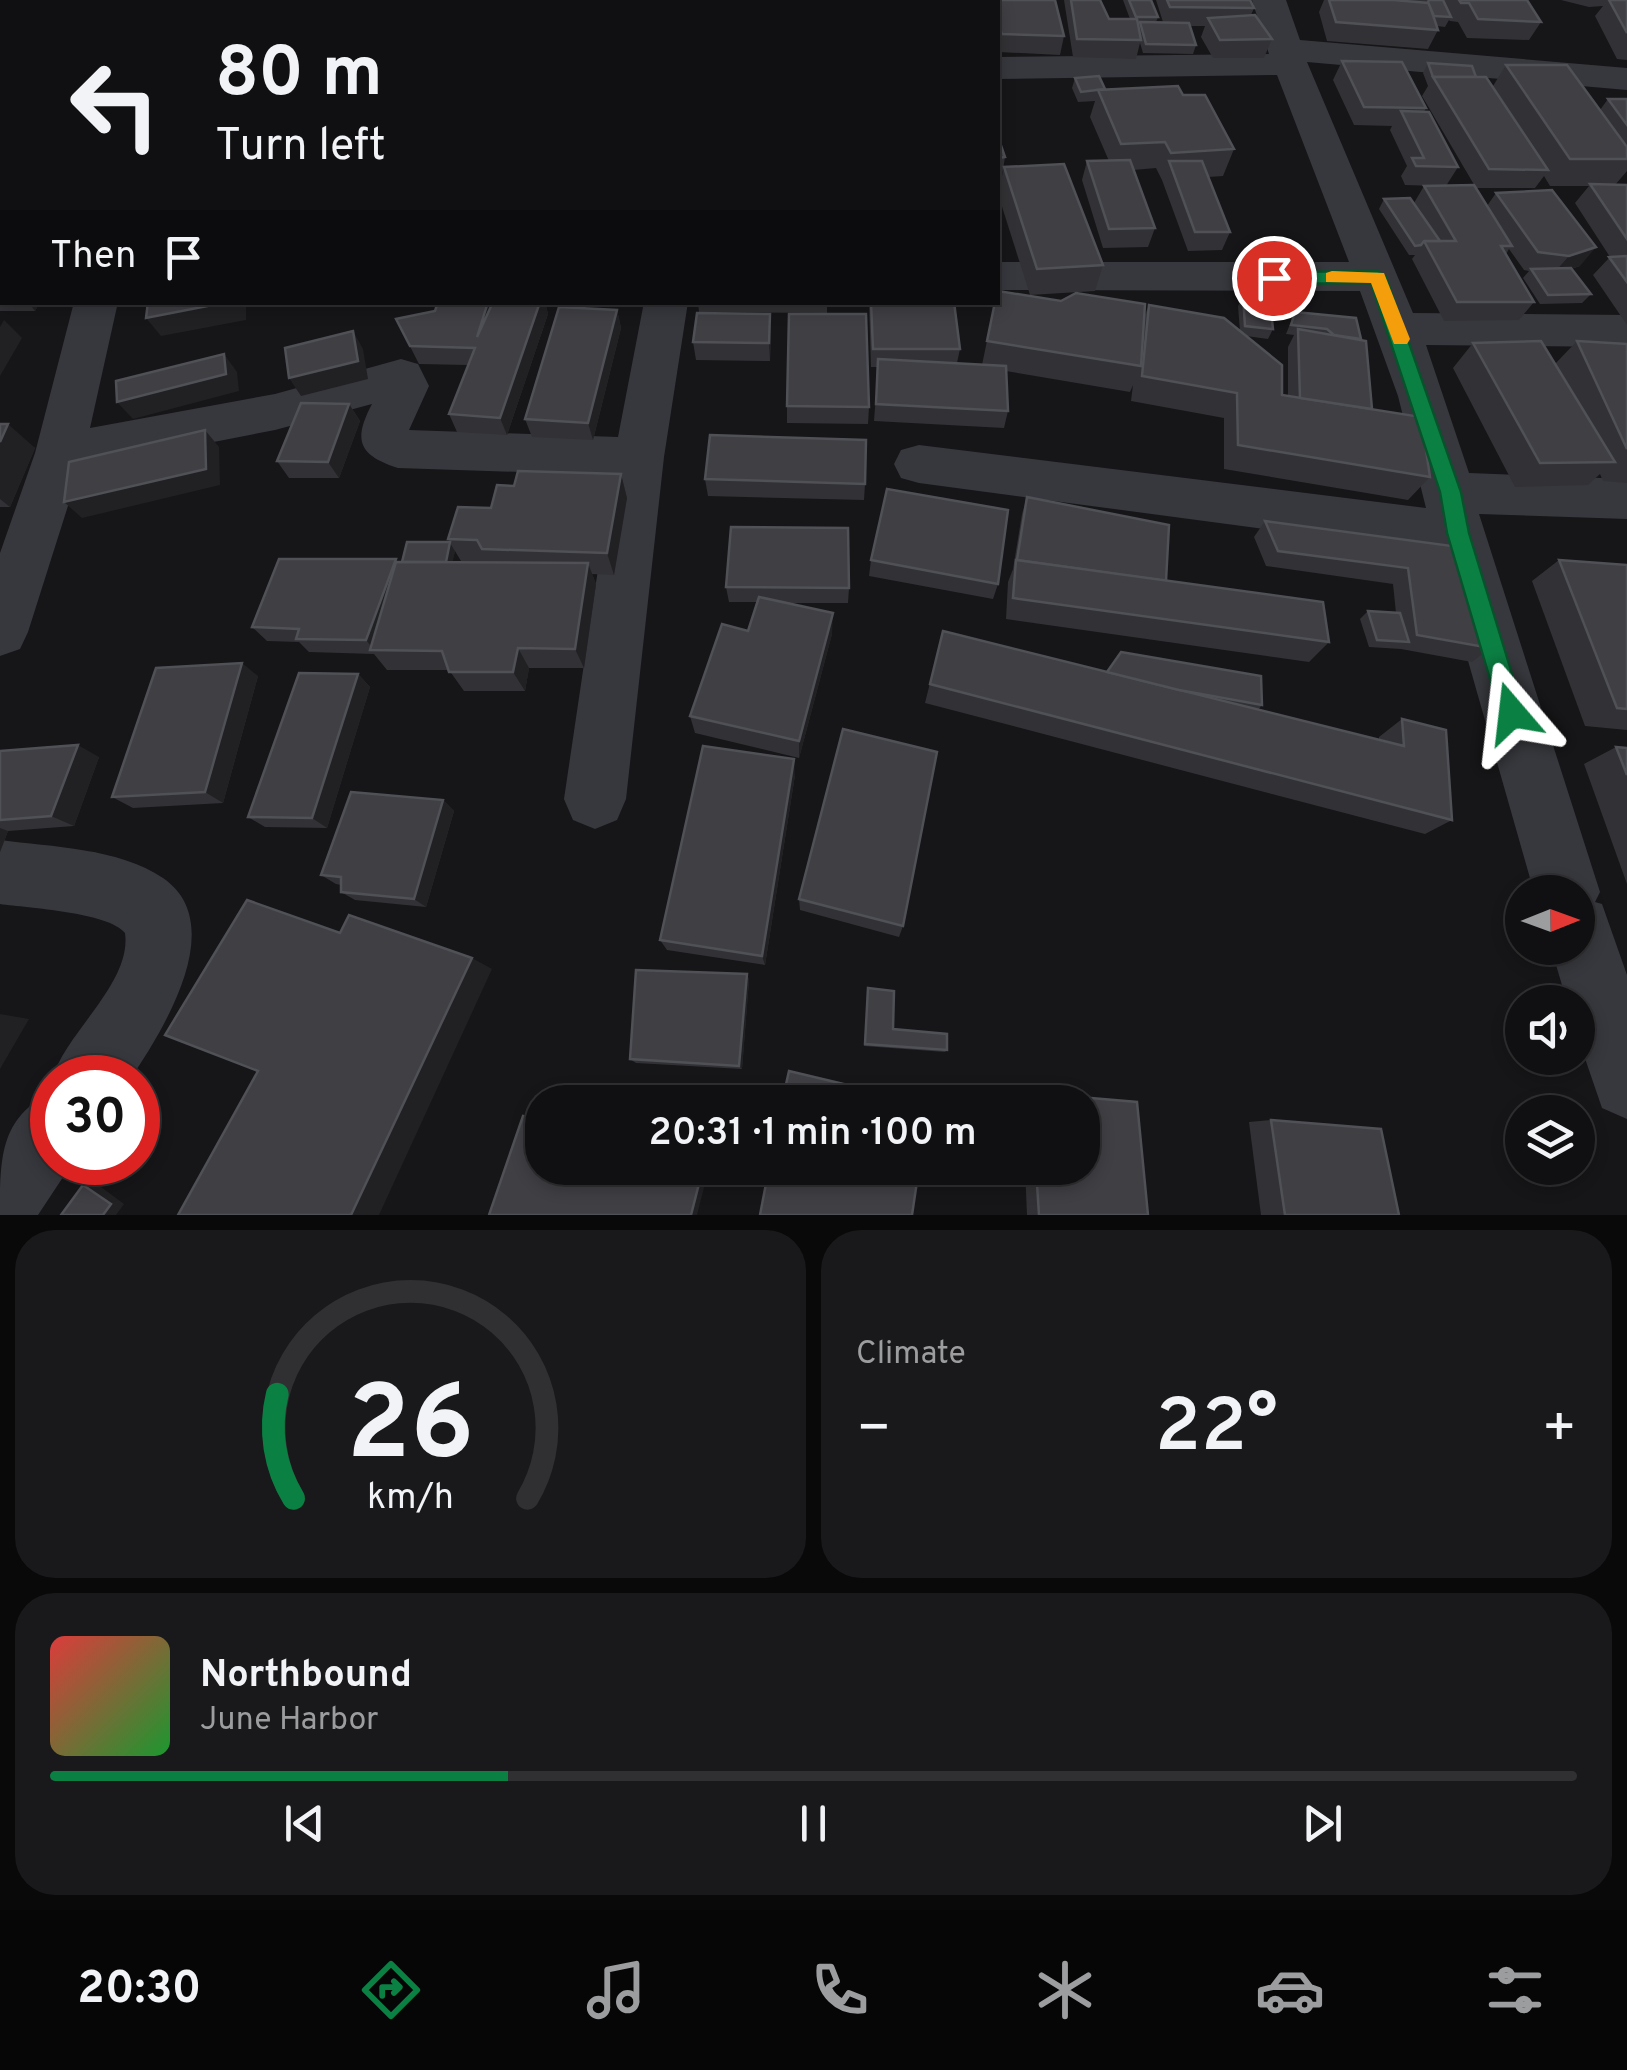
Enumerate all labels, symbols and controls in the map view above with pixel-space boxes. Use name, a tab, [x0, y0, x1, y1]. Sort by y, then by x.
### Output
text: 80 m	[215, 32, 383, 121]
icon: left	[50, 40, 180, 170]
text: Turn left	[215, 119, 386, 176]
icon: arrive	[156, 230, 211, 285]
text: Then	[50, 233, 136, 282]
pin	[1232, 236, 1317, 321]
icon: arrive	[1247, 251, 1302, 306]
position arrow	[1460, 661, 1564, 765]
north arrow	[1505, 875, 1595, 965]
map controls	[1505, 875, 1595, 1185]
button: sound	[1505, 985, 1595, 1075]
speed limit sign: 30	[30, 1055, 160, 1185]
button: layers	[1505, 1095, 1595, 1185]
text: 20:31 · 1 min · 100 m	[648, 1110, 977, 1159]
text: Climate	[856, 1335, 966, 1375]
text: 26	[347, 1364, 474, 1496]
text: 22°	[1155, 1383, 1278, 1478]
text: −	[856, 1396, 891, 1466]
text: +	[1542, 1396, 1577, 1466]
text: km/h	[367, 1476, 454, 1522]
text: Northbound	[200, 1652, 412, 1701]
text: June Harbor	[200, 1701, 379, 1741]
icon: previous	[277, 1796, 332, 1851]
icon: pause	[786, 1796, 841, 1851]
icon: next	[1295, 1796, 1350, 1851]
icon: directions	[356, 1955, 426, 2025]
icon: music	[581, 1955, 651, 2025]
icon: phone	[805, 1955, 875, 2025]
icon: climate	[1030, 1955, 1100, 2025]
icon: car	[1255, 1955, 1325, 2025]
icon: filters	[1480, 1955, 1550, 2025]
text: 20:30	[77, 1962, 201, 2019]

